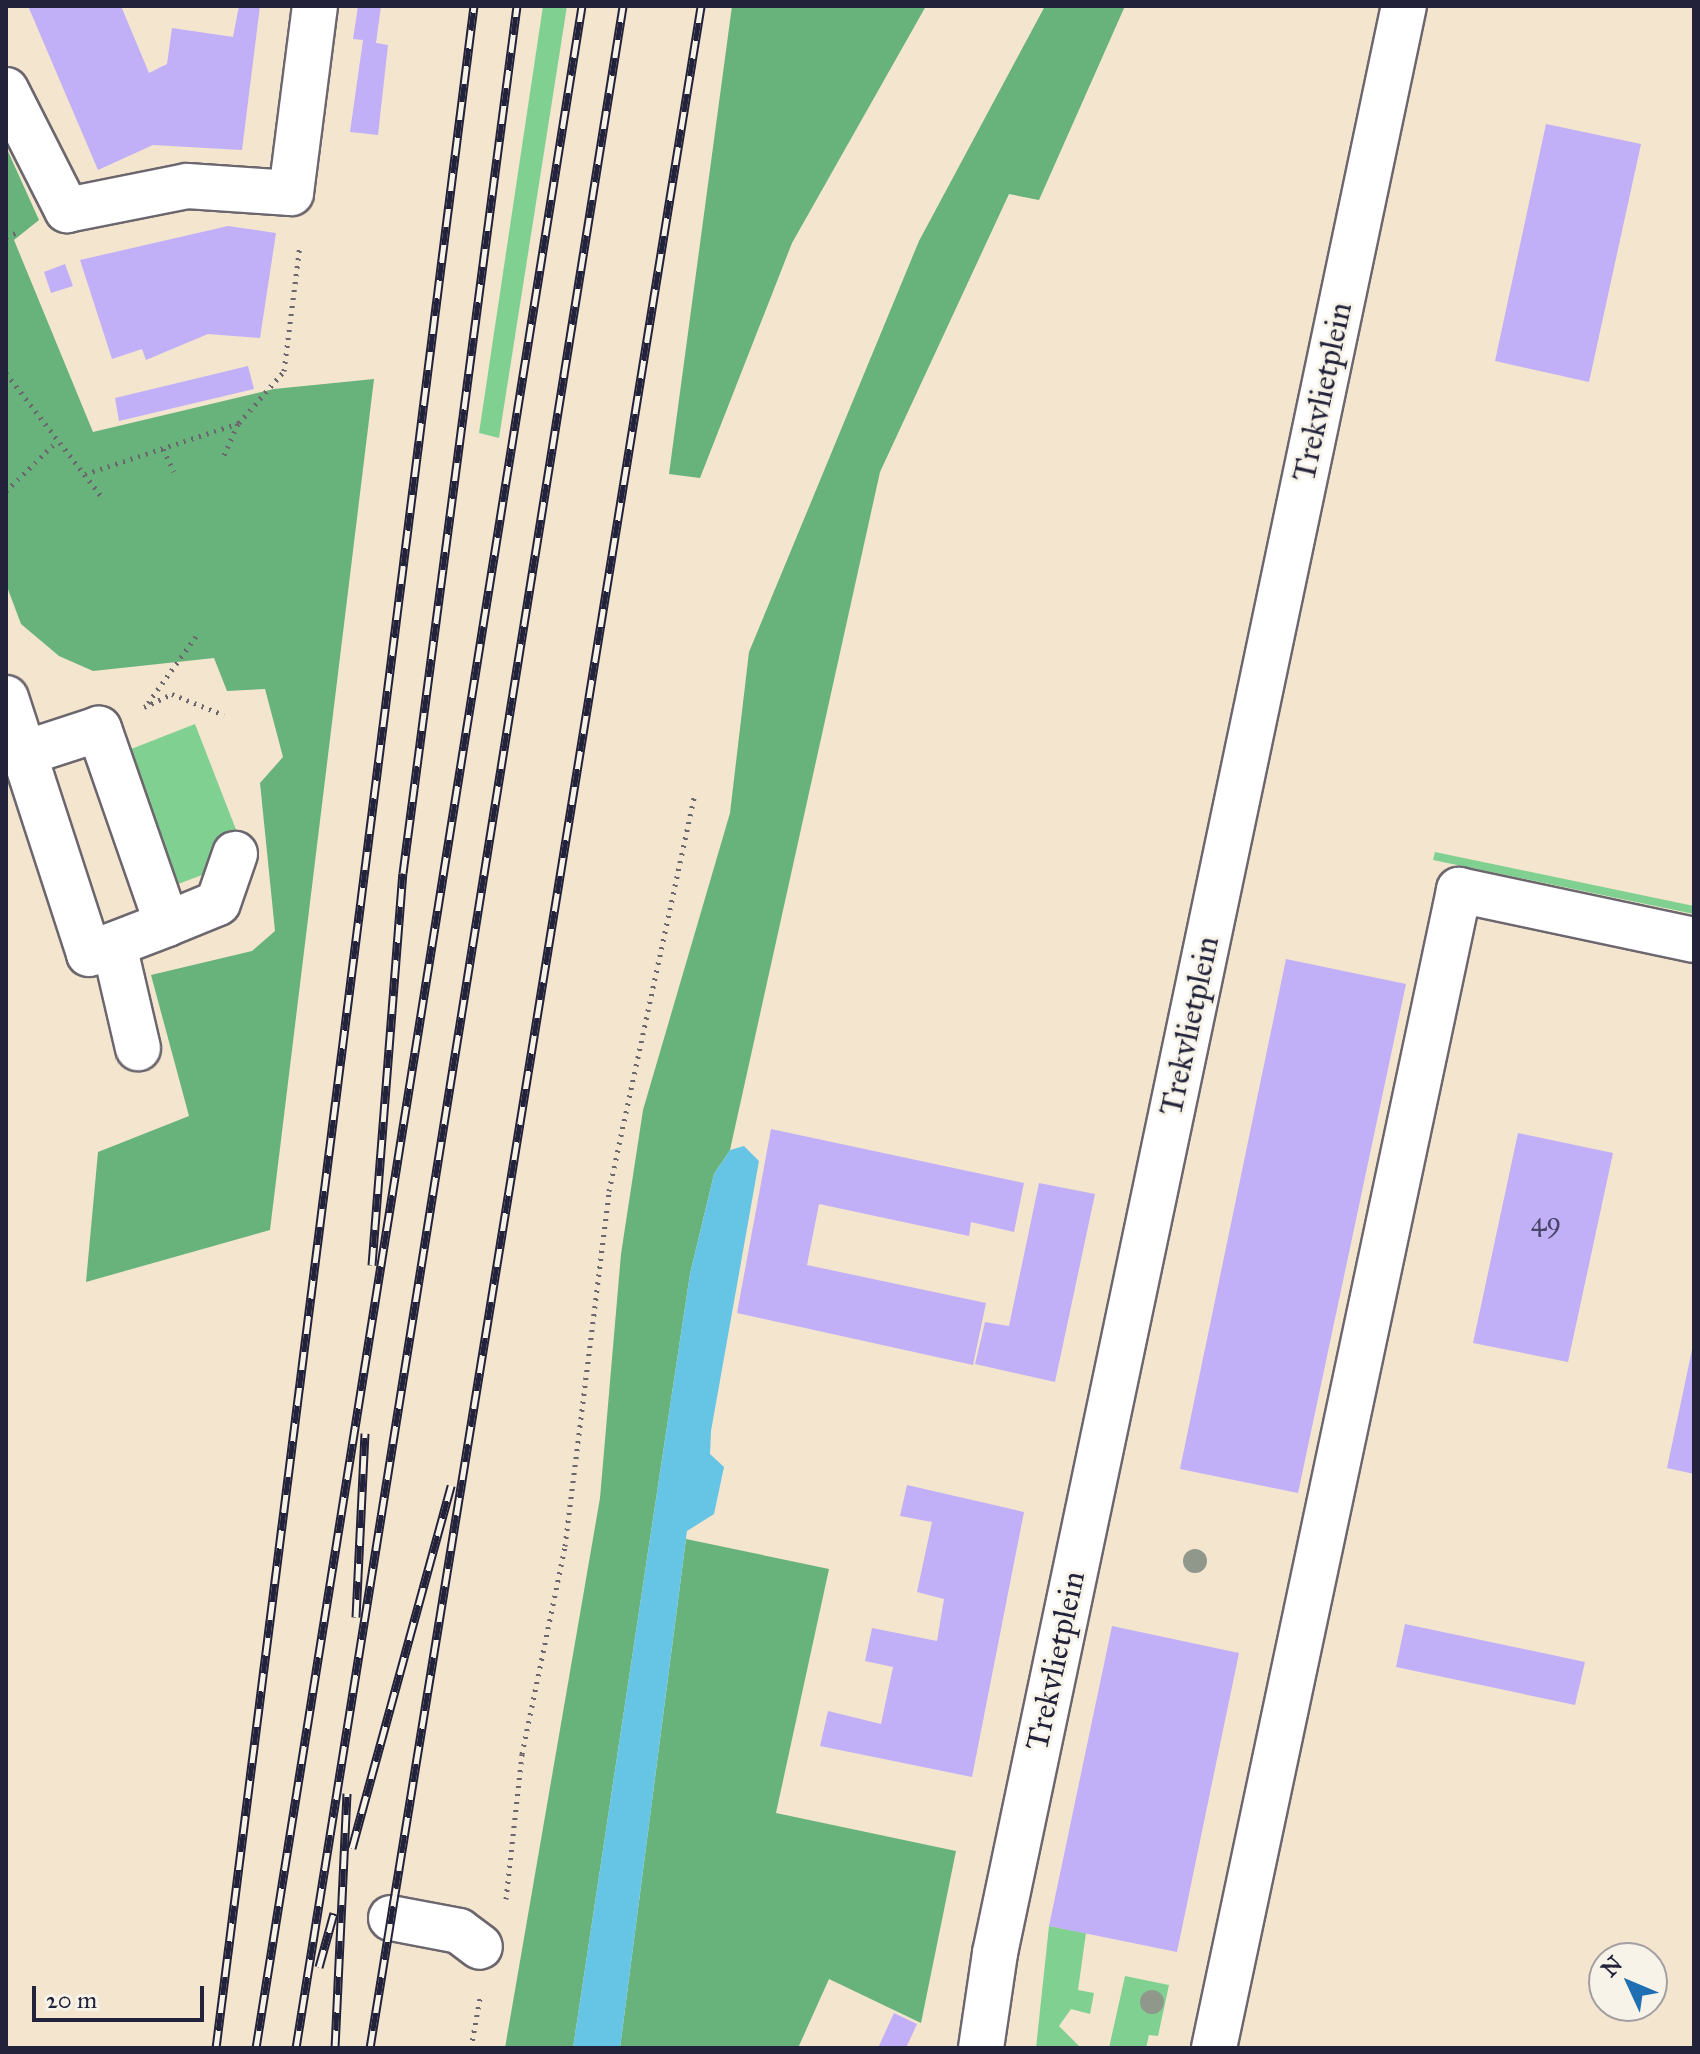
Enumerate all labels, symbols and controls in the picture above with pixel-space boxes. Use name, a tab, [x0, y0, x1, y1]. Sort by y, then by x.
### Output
street label: Trekvlietplein	[1285, 299, 1361, 485]
street label: Trekvlietplein	[1152, 933, 1228, 1119]
house number: 49	[1531, 1205, 1561, 1239]
street label: Trekvlietplein	[1018, 1568, 1094, 1754]
north arrow	[1588, 1942, 1668, 2022]
text: N	[1596, 1950, 1628, 1982]
scale bar	[36, 1970, 208, 2020]
text: 20 m	[46, 1985, 97, 2015]

